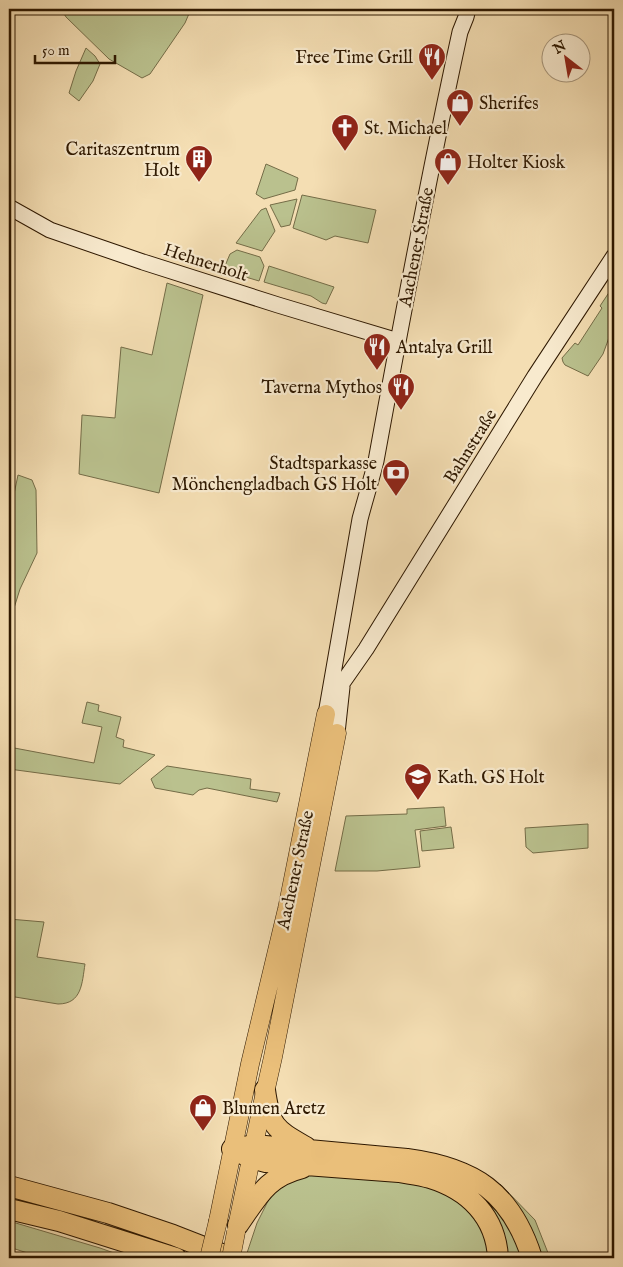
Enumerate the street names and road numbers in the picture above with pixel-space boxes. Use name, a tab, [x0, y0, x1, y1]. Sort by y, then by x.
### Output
street label: Aachener Straße	[394, 186, 440, 310]
street label: Hehnerholt	[160, 239, 251, 288]
street label: Bahnstraße	[439, 405, 503, 488]
street label: Aachener Straße	[272, 809, 320, 933]

